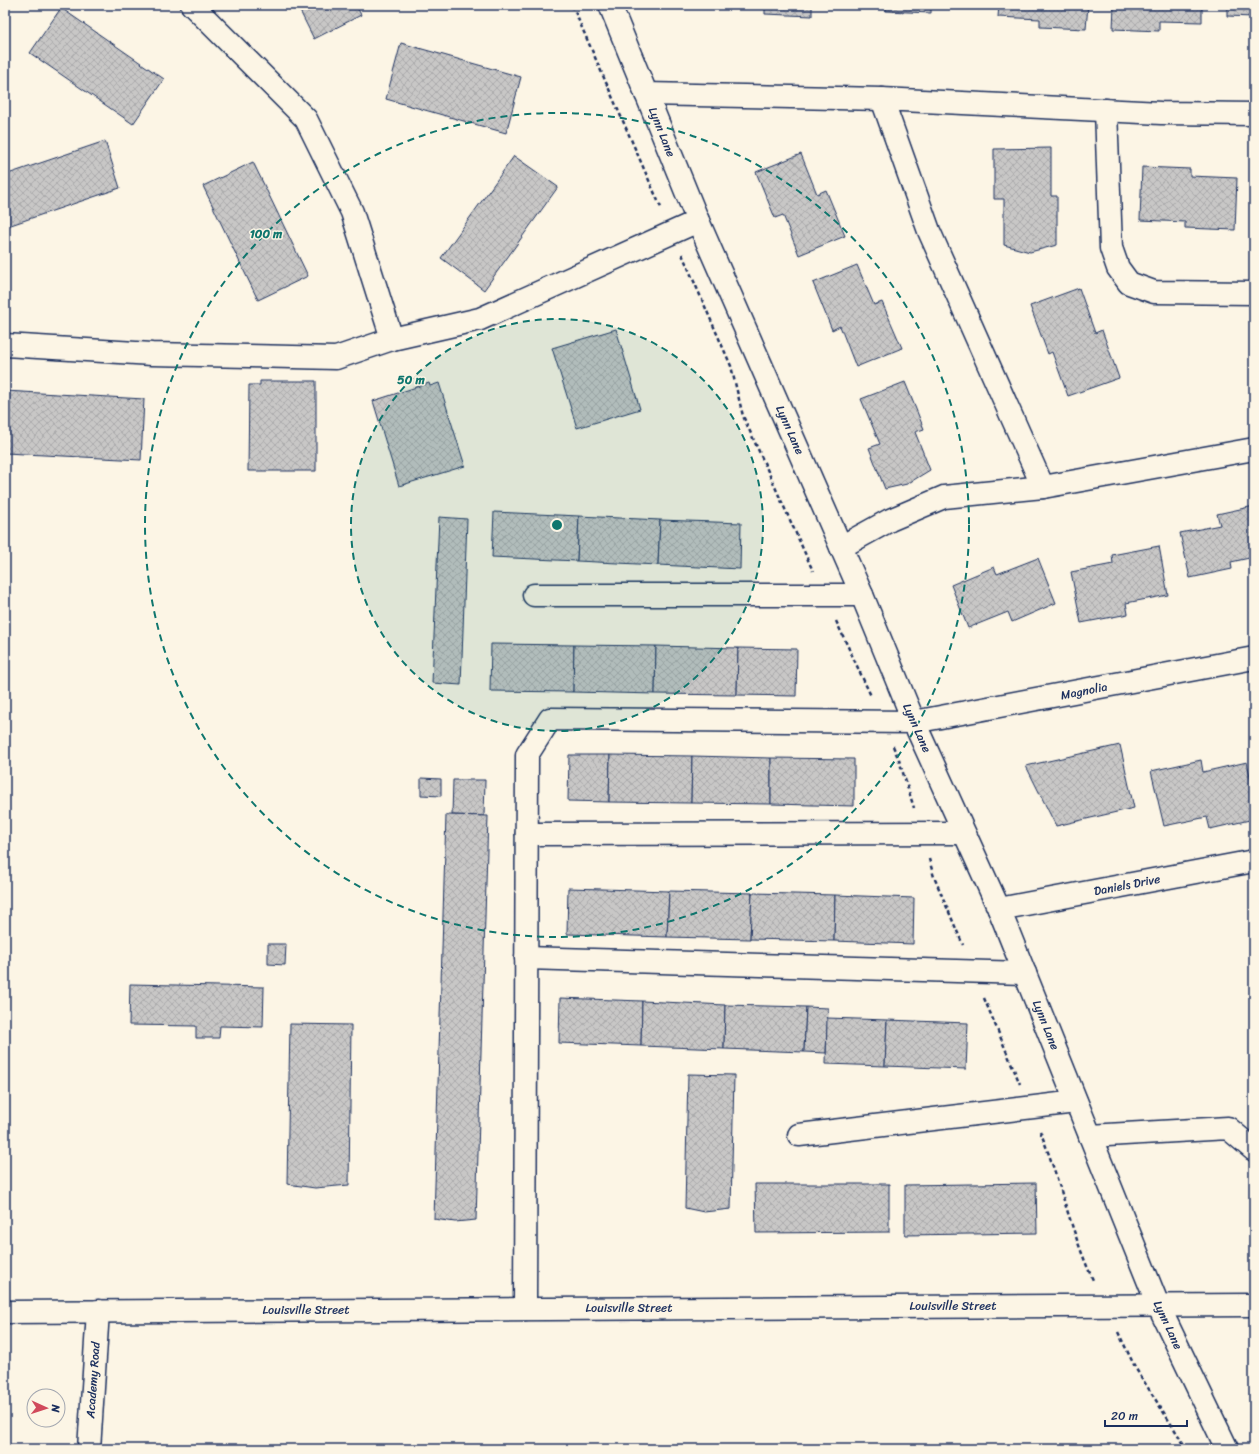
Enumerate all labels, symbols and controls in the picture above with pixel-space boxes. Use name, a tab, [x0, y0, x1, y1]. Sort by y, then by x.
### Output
street label: Lynn Lane	[642, 104, 682, 160]
text: 100 m	[250, 223, 283, 245]
text: 50 m	[397, 369, 425, 391]
street label: Lynn Lane	[769, 402, 811, 458]
centre of rings	[550, 518, 564, 532]
street label: Magnolia	[1059, 676, 1109, 706]
street label: Lynn Lane	[896, 700, 938, 756]
street label: Daniels Drive	[1092, 868, 1162, 902]
street label: Lynn Lane	[1026, 997, 1066, 1053]
street label: Louisville Street	[910, 1295, 996, 1317]
street label: Louisville Street	[586, 1297, 672, 1319]
street label: Lynn Lane	[1147, 1297, 1189, 1353]
street label: Louisville Street	[263, 1299, 349, 1321]
street label: Academy Road	[79, 1340, 107, 1420]
north arrow	[26, 1388, 66, 1428]
scale bar	[1105, 1402, 1187, 1428]
text: N	[46, 1403, 65, 1413]
text: 20 m	[1111, 1405, 1138, 1427]

